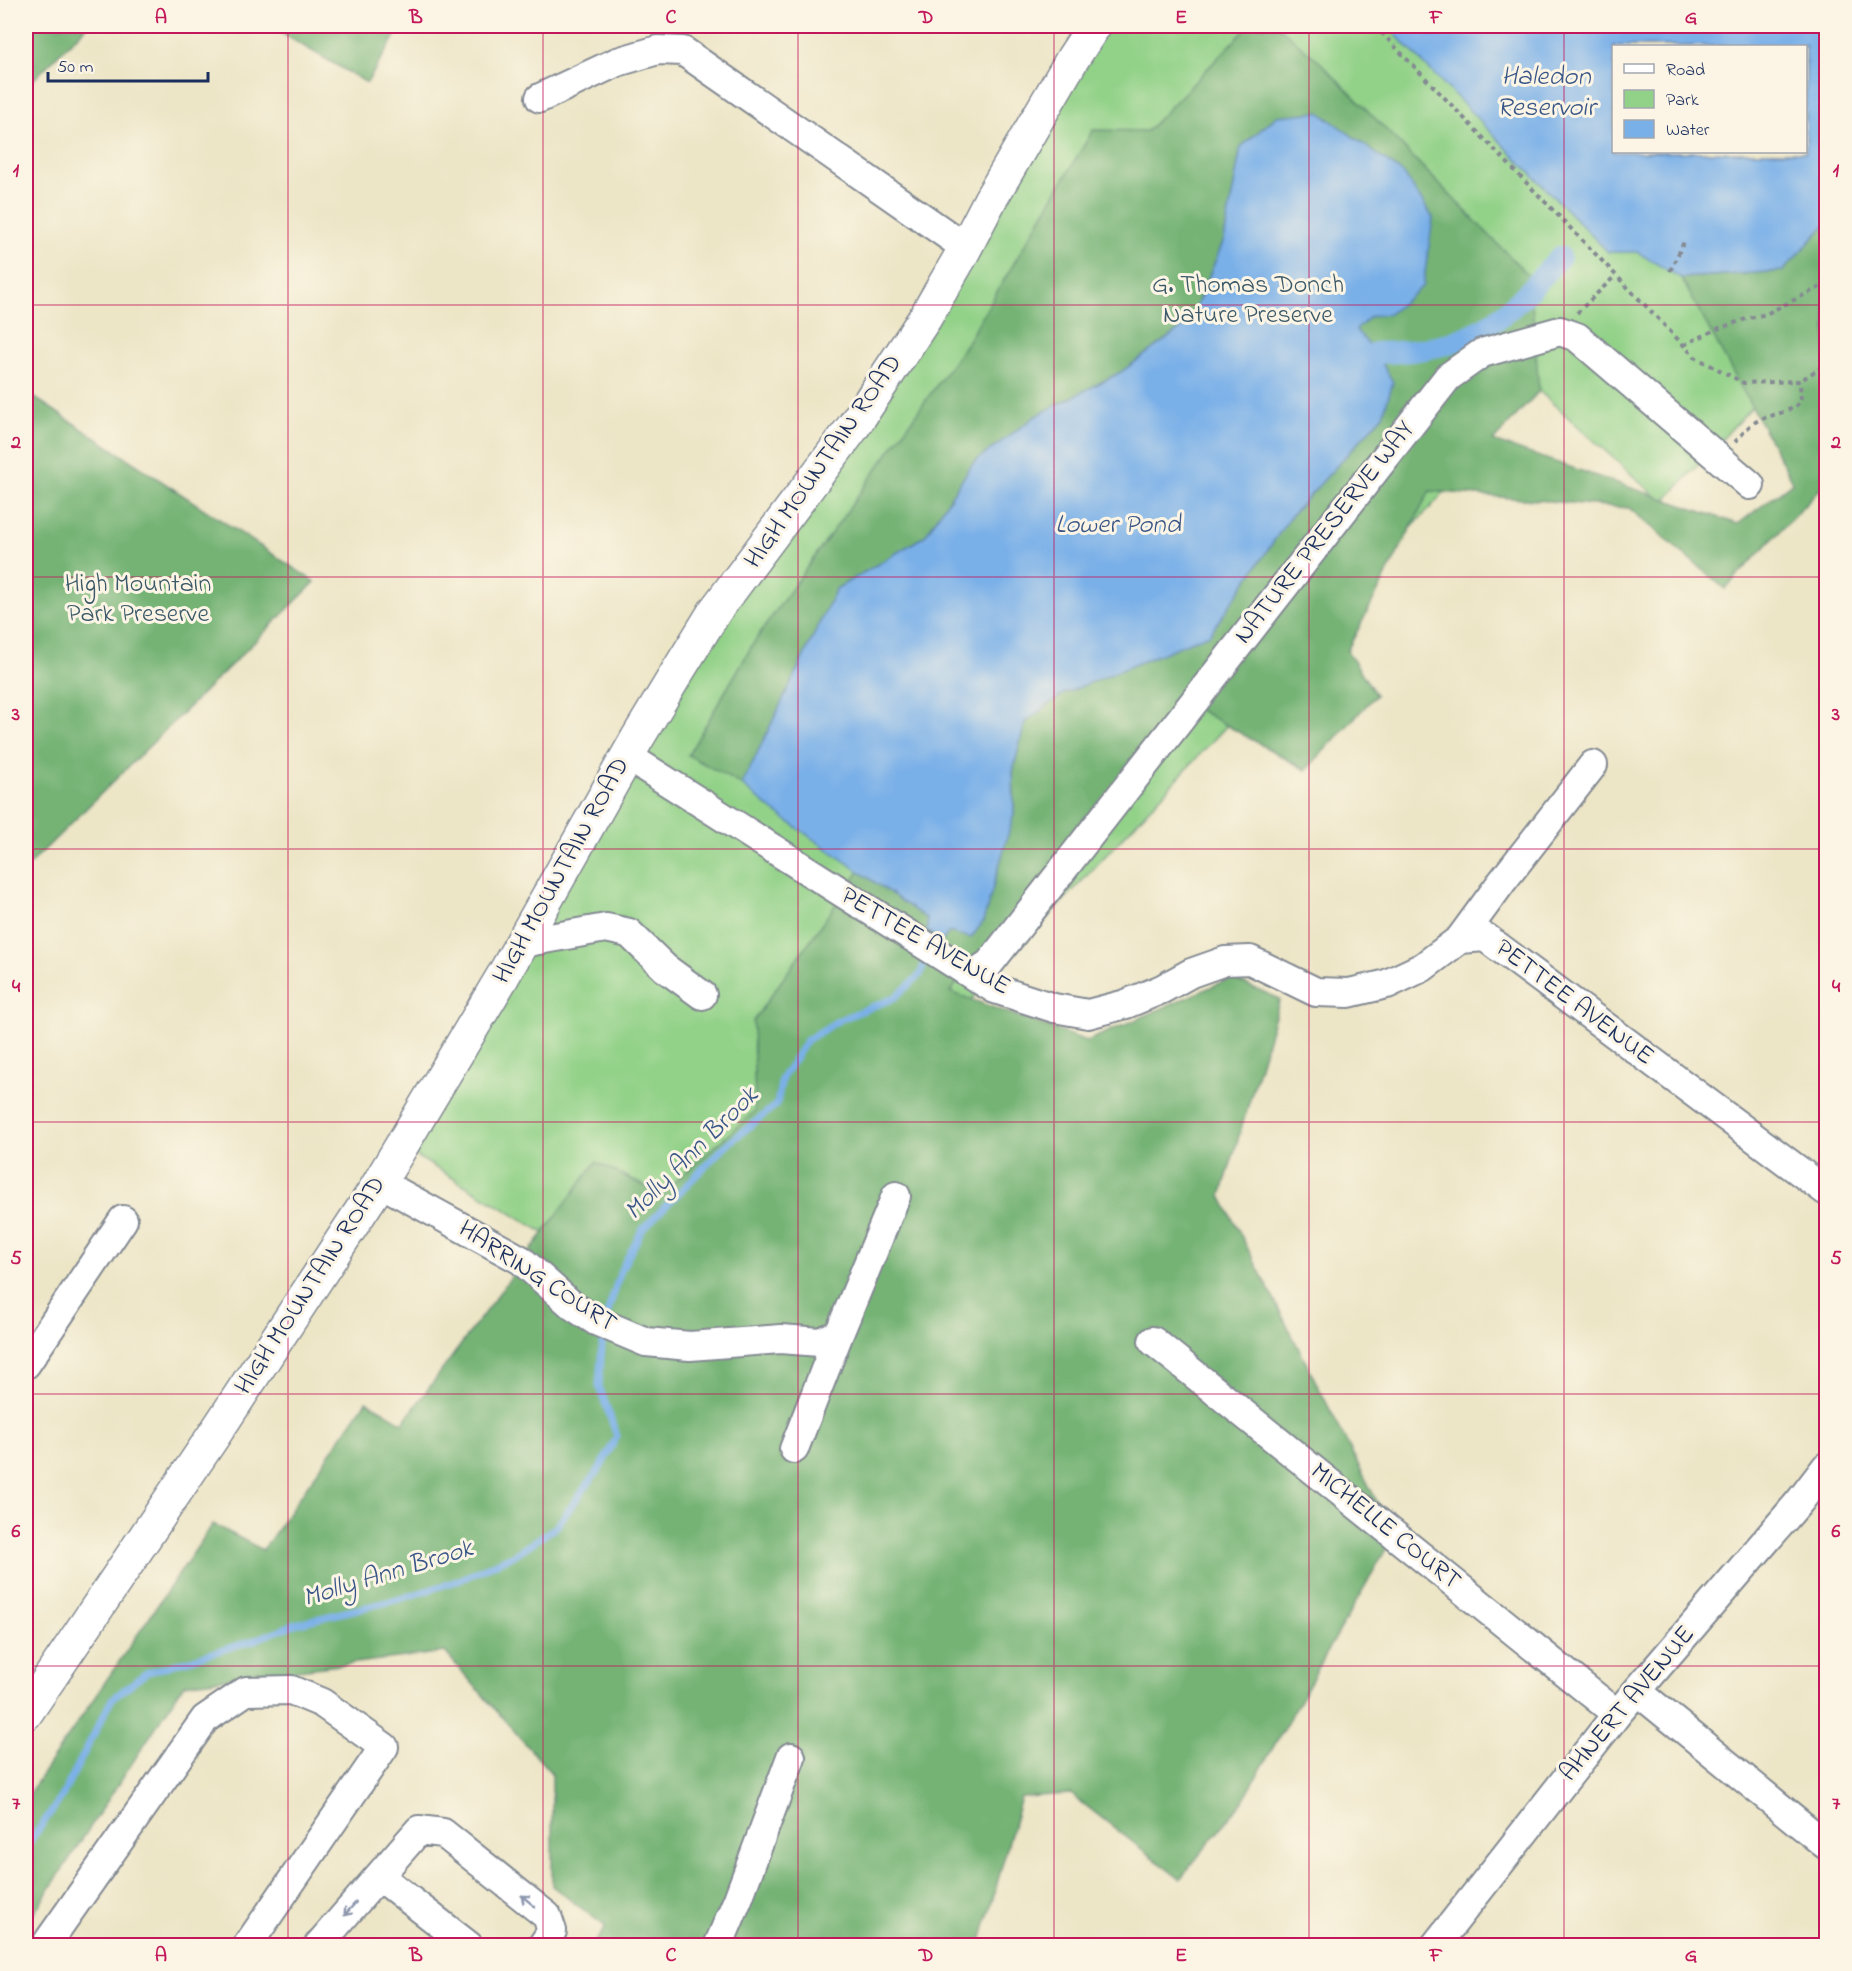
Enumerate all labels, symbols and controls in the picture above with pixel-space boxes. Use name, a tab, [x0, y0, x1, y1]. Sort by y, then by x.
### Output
text: A	[155, 4, 167, 33]
text: B	[408, 4, 423, 33]
text: C	[666, 4, 677, 33]
text: D	[918, 4, 933, 33]
text: E	[1175, 4, 1187, 33]
text: F	[1429, 4, 1443, 33]
text: G	[1685, 4, 1698, 33]
scale bar	[48, 45, 208, 83]
legend	[1612, 45, 1807, 153]
text: 50 m	[57, 55, 94, 81]
water label: Haledon Reservoir	[1497, 58, 1599, 128]
text: Road	[1666, 58, 1705, 84]
text: Park	[1666, 88, 1699, 114]
text: Water	[1666, 118, 1710, 144]
text: 1	[13, 157, 20, 186]
text: 1	[1833, 157, 1840, 186]
park label: G. Thomas Donch Nature Preserve	[1152, 267, 1344, 335]
street label: HIGH MOUNTAIN ROAD	[736, 347, 912, 577]
street label: NATURE PRESERVE WAY	[1226, 413, 1425, 653]
text: 2	[10, 429, 21, 458]
text: 2	[1830, 429, 1841, 458]
water label: Lower Pond	[1055, 506, 1183, 545]
park label: High Mountain Park Preserve	[65, 566, 211, 634]
text: 3	[11, 701, 20, 730]
text: 3	[1831, 701, 1840, 730]
street label: HIGH MOUNTAIN ROAD	[484, 751, 640, 991]
street label: PETTEE AVENUE	[833, 878, 1017, 1006]
street label: PETTEE AVENUE	[1486, 930, 1662, 1076]
text: 4	[12, 973, 21, 1002]
text: 4	[1832, 973, 1841, 1002]
water label: Molly Ann Brook	[616, 1077, 769, 1230]
street label: HIGH MOUNTAIN ROAD	[226, 1169, 396, 1403]
street label: HARRING COURT	[450, 1211, 624, 1343]
text: 5	[10, 1245, 22, 1274]
text: 5	[1830, 1245, 1842, 1274]
street label: MICHELLE COURT	[1301, 1454, 1469, 1600]
text: 6	[12, 1518, 21, 1547]
text: 6	[1832, 1518, 1841, 1547]
water label: Molly Ann Brook	[298, 1529, 479, 1618]
street label: AHNERT AVENUE	[1551, 1618, 1705, 1790]
text: 7	[12, 1790, 21, 1819]
text: 7	[1832, 1790, 1841, 1819]
one-way arrow	[520, 1894, 536, 1907]
one-way arrow	[343, 1901, 357, 1916]
text: A	[155, 1942, 167, 1971]
text: B	[408, 1942, 423, 1971]
text: C	[666, 1942, 677, 1971]
text: D	[918, 1942, 933, 1971]
text: E	[1175, 1942, 1187, 1971]
text: F	[1429, 1942, 1443, 1971]
text: G	[1685, 1942, 1698, 1971]

